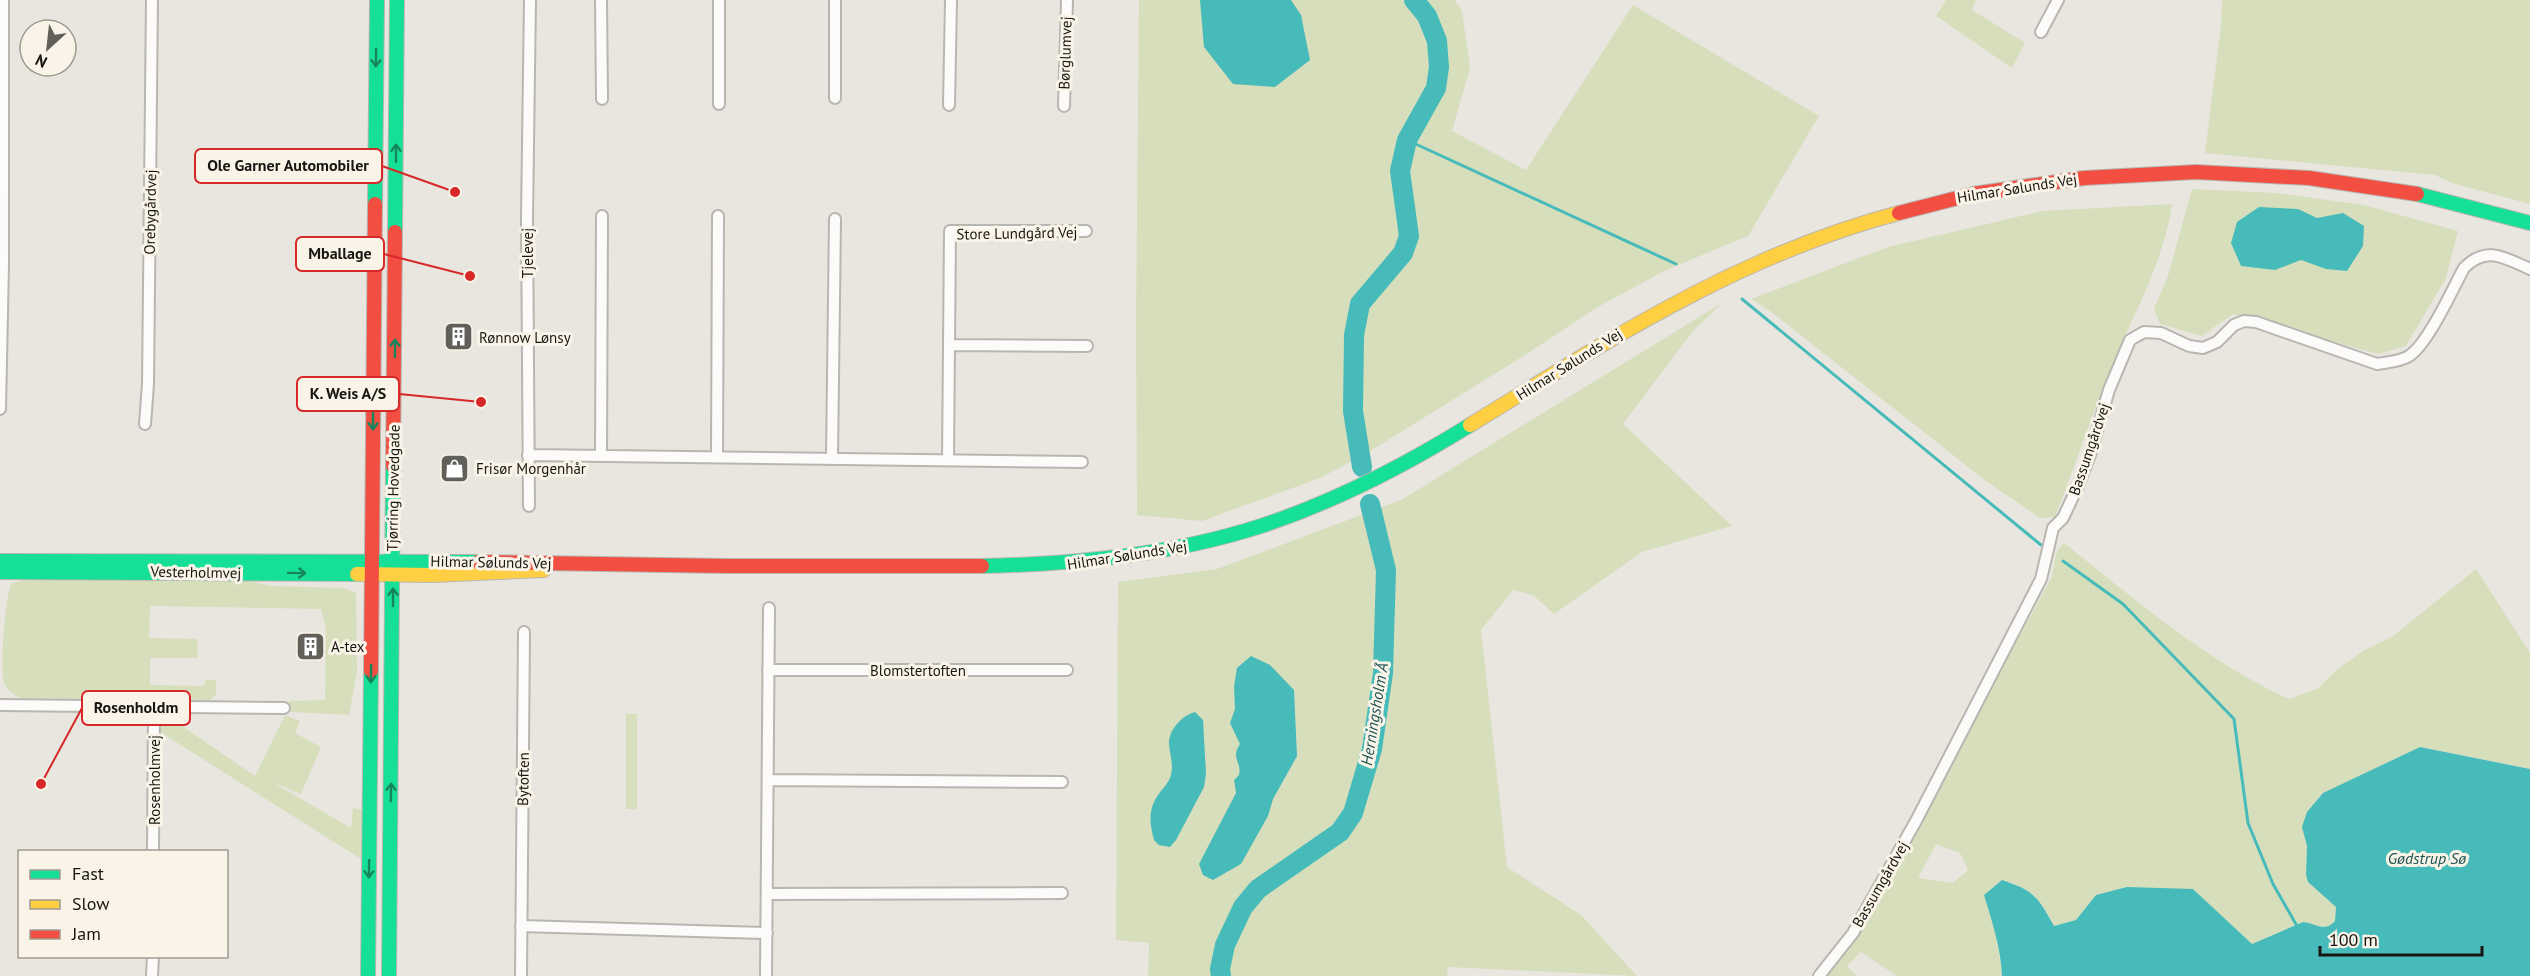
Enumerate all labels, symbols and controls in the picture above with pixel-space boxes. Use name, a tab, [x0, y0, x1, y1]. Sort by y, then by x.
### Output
street label: Børglumvej	[1054, 16, 1076, 90]
north arrow	[18, 18, 78, 78]
one-way arrow	[370, 48, 382, 68]
text: N	[32, 50, 50, 73]
one-way arrow	[390, 144, 402, 164]
callout: Ole Garner Automobiler	[195, 149, 382, 183]
text: Ole Garner Automobiler	[207, 155, 369, 175]
street label: Orebygårdvej	[140, 169, 160, 255]
street label: Hilmar Sølunds Vej	[1956, 169, 2078, 207]
street label: Store Lundgård Vej	[956, 222, 1078, 244]
street label: Tjelevej	[518, 228, 537, 278]
callout: Mballage	[296, 237, 384, 271]
text: Mballage	[308, 243, 372, 263]
building icon: Rønnow Lønsy	[442, 321, 474, 353]
street label: Hilmar Sølunds Vej	[1513, 324, 1625, 404]
place label: Rønnow Lønsy	[479, 328, 571, 347]
one-way arrow	[389, 339, 400, 359]
callout: K. Weis A/S	[297, 377, 399, 411]
text: K. Weis A/S	[310, 383, 386, 403]
street label: Bassumgårdvej	[2064, 400, 2114, 498]
one-way arrow	[367, 411, 379, 431]
street label: Tjørring Hovedgade	[382, 424, 404, 552]
shop icon: Frisør Morgenhår	[439, 452, 471, 484]
place label: Frisør Morgenhår	[476, 459, 586, 478]
street label: Hilmar Sølunds Vej	[1066, 536, 1188, 574]
street label: Hilmar Sølunds Vej	[430, 551, 552, 573]
street label: Vesterholmvej	[149, 562, 242, 582]
one-way arrow	[286, 567, 306, 579]
one-way arrow	[387, 587, 399, 607]
building icon: A-tex	[294, 630, 326, 662]
place label: A-tex	[331, 637, 365, 656]
street label: Blomstertoften	[870, 661, 966, 680]
water label: Herningsholm Å	[1356, 661, 1392, 767]
one-way arrow	[365, 664, 377, 684]
callout: Rosenholdm	[82, 691, 190, 725]
text: Rosenholdm	[94, 697, 178, 717]
street label: Rosenholmvej	[145, 735, 164, 825]
street label: Bytoften	[513, 752, 533, 806]
one-way arrow	[385, 782, 397, 802]
street label: Bassumgårdvej	[1848, 837, 1912, 931]
water label: Gødstrup Sø	[2388, 848, 2466, 868]
legend	[18, 850, 228, 958]
one-way arrow	[364, 859, 375, 879]
text: Fast	[72, 862, 104, 885]
text: Slow	[72, 892, 110, 915]
scale bar	[2320, 919, 2482, 957]
text: Jam	[71, 922, 101, 945]
text: 100 m	[2329, 928, 2378, 951]

